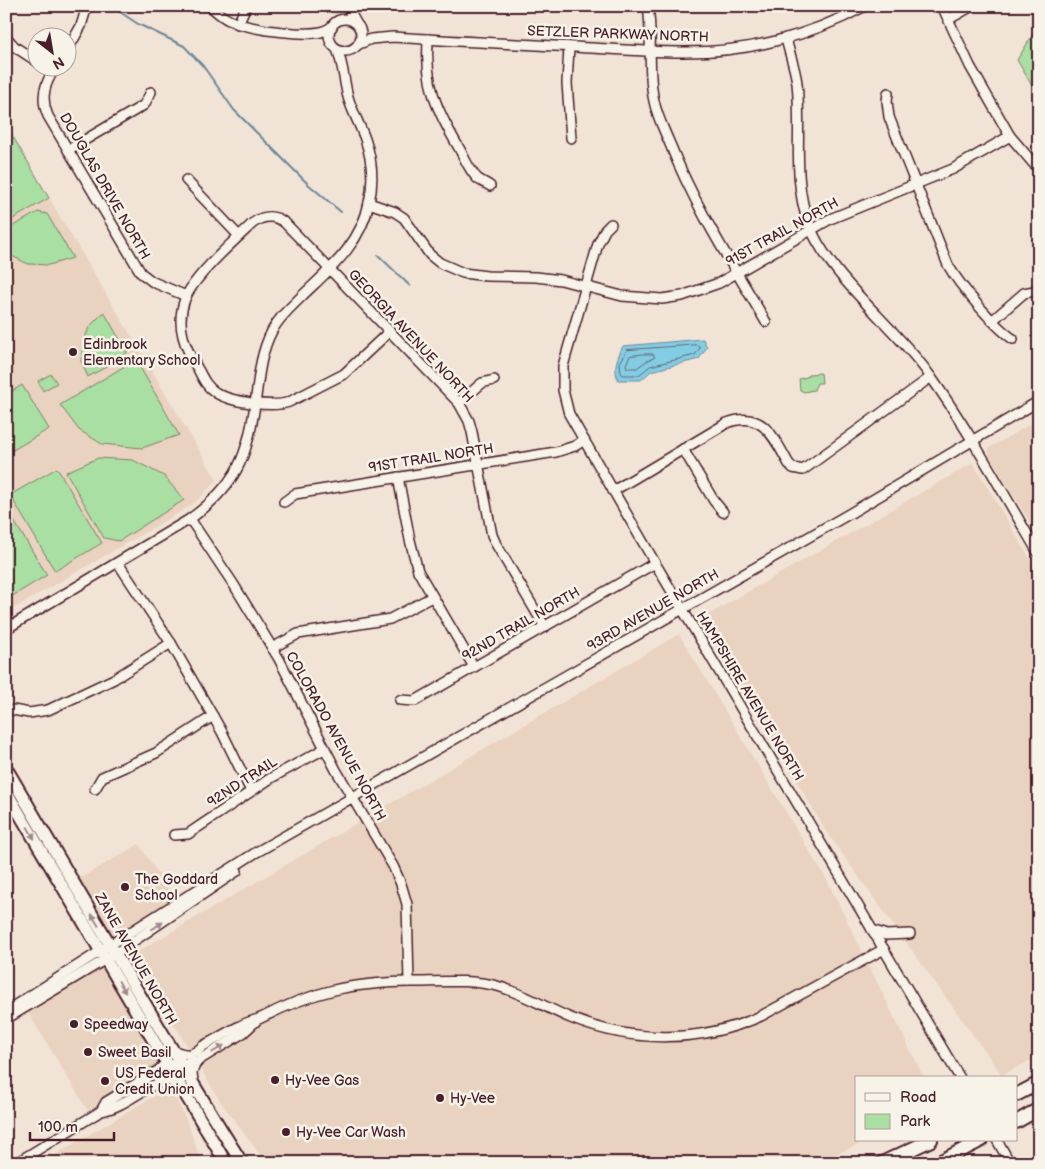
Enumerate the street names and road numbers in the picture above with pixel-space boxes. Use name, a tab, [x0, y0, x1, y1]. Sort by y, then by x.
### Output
street label: SETZLER PARKWAY NORTH	[527, 22, 709, 46]
street label: DOUGLAS DRIVE NORTH	[56, 110, 154, 262]
street label: 91ST TRAIL NORTH	[723, 194, 841, 270]
street label: GEORGIA AVENUE NORTH	[345, 266, 477, 406]
street label: 91ST TRAIL NORTH	[367, 440, 495, 476]
street label: 93RD AVENUE NORTH	[584, 565, 722, 655]
street label: 92ND TRAIL NORTH	[459, 583, 583, 665]
street label: HAMPSHIRE AVENUE NORTH	[693, 608, 807, 784]
street label: COLORADO AVENUE NORTH	[282, 648, 390, 824]
street label: 92ND TRAIL	[204, 753, 280, 811]
street label: ZANE AVENUE NORTH	[91, 889, 181, 1028]

